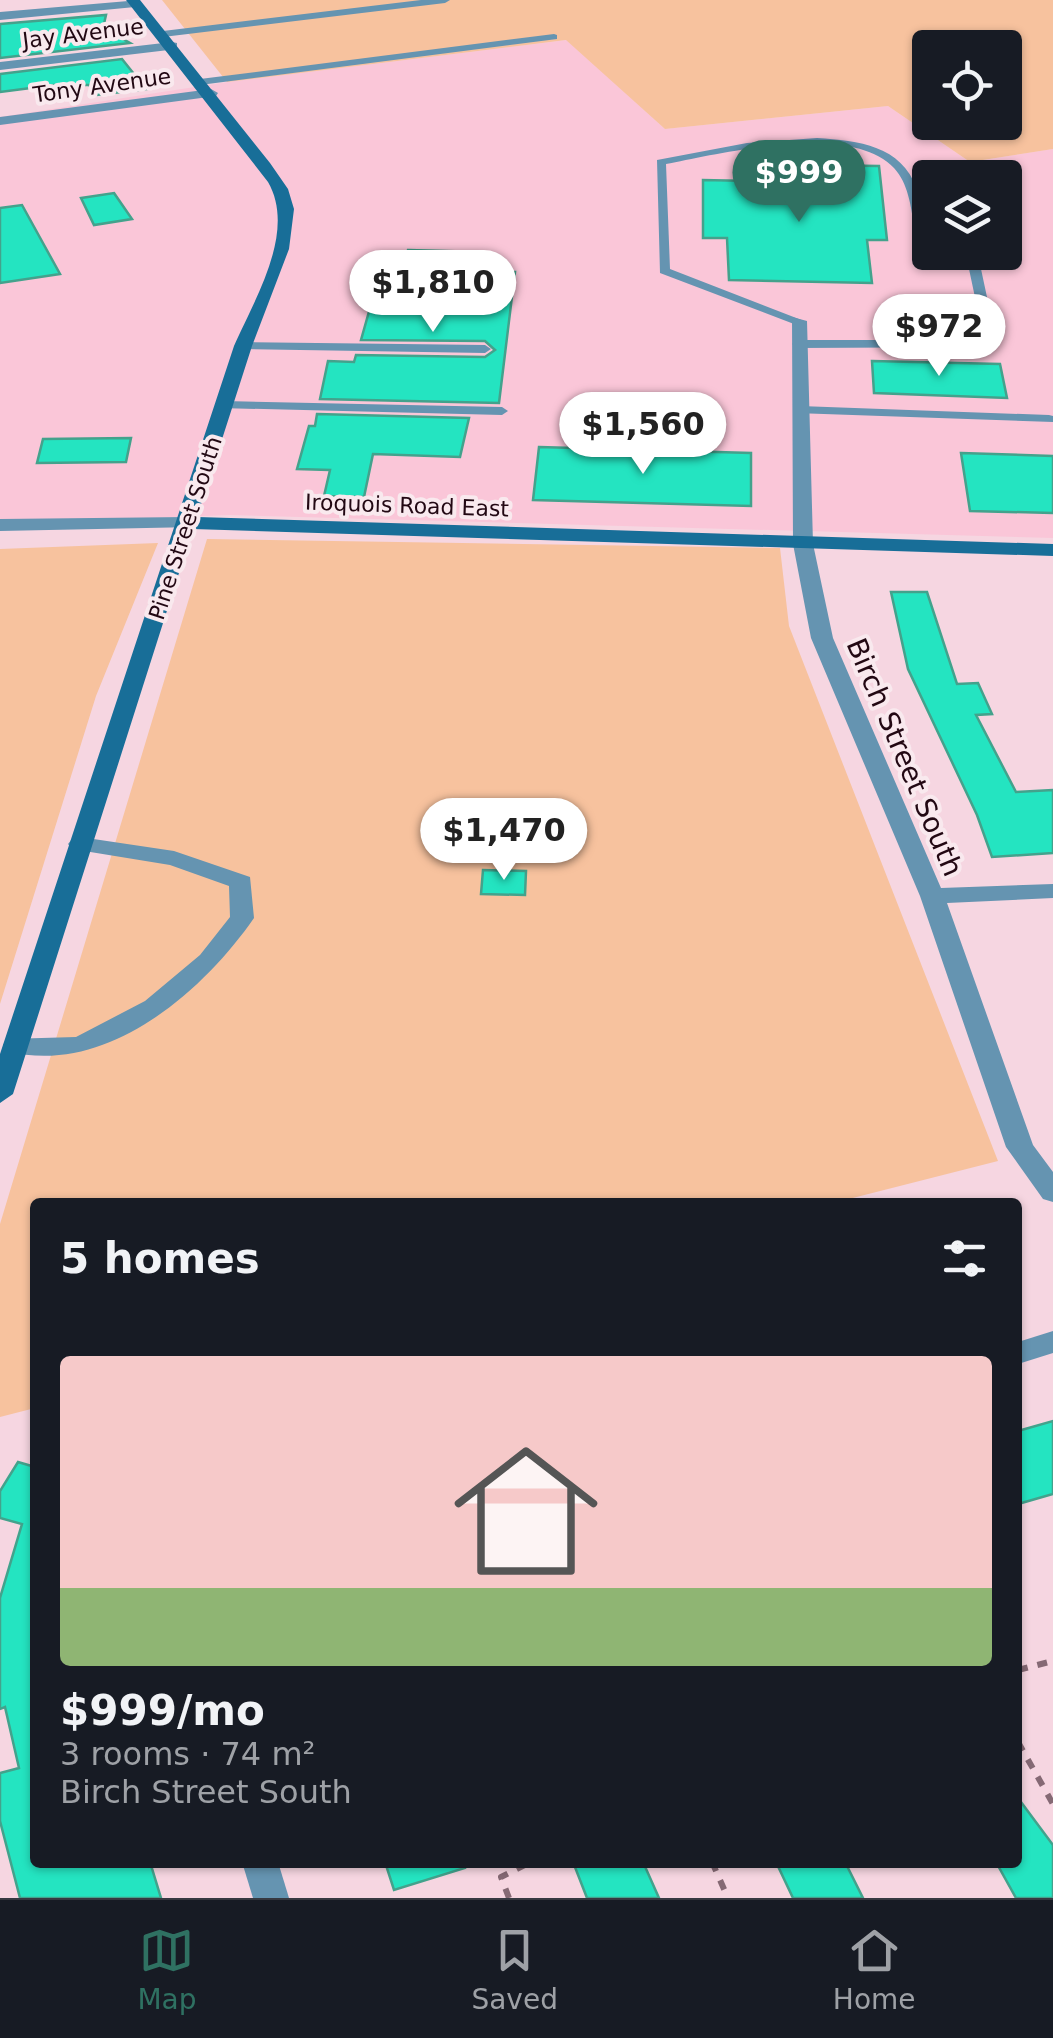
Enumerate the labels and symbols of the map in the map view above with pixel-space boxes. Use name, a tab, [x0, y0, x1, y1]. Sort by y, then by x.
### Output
street label: Jay Avenue	[19, 14, 145, 54]
street label: Tony Avenue	[31, 63, 173, 108]
pin: $999	[740, 140, 858, 225]
pin: $1,810	[352, 250, 514, 335]
pin: $972	[880, 294, 998, 379]
pin: $1,560	[562, 392, 724, 477]
street label: Pine Street South	[144, 433, 227, 623]
street label: Iroquois Road East	[305, 489, 510, 522]
street label: Birch Street South	[839, 633, 970, 881]
pin: $1,470	[423, 798, 585, 883]

